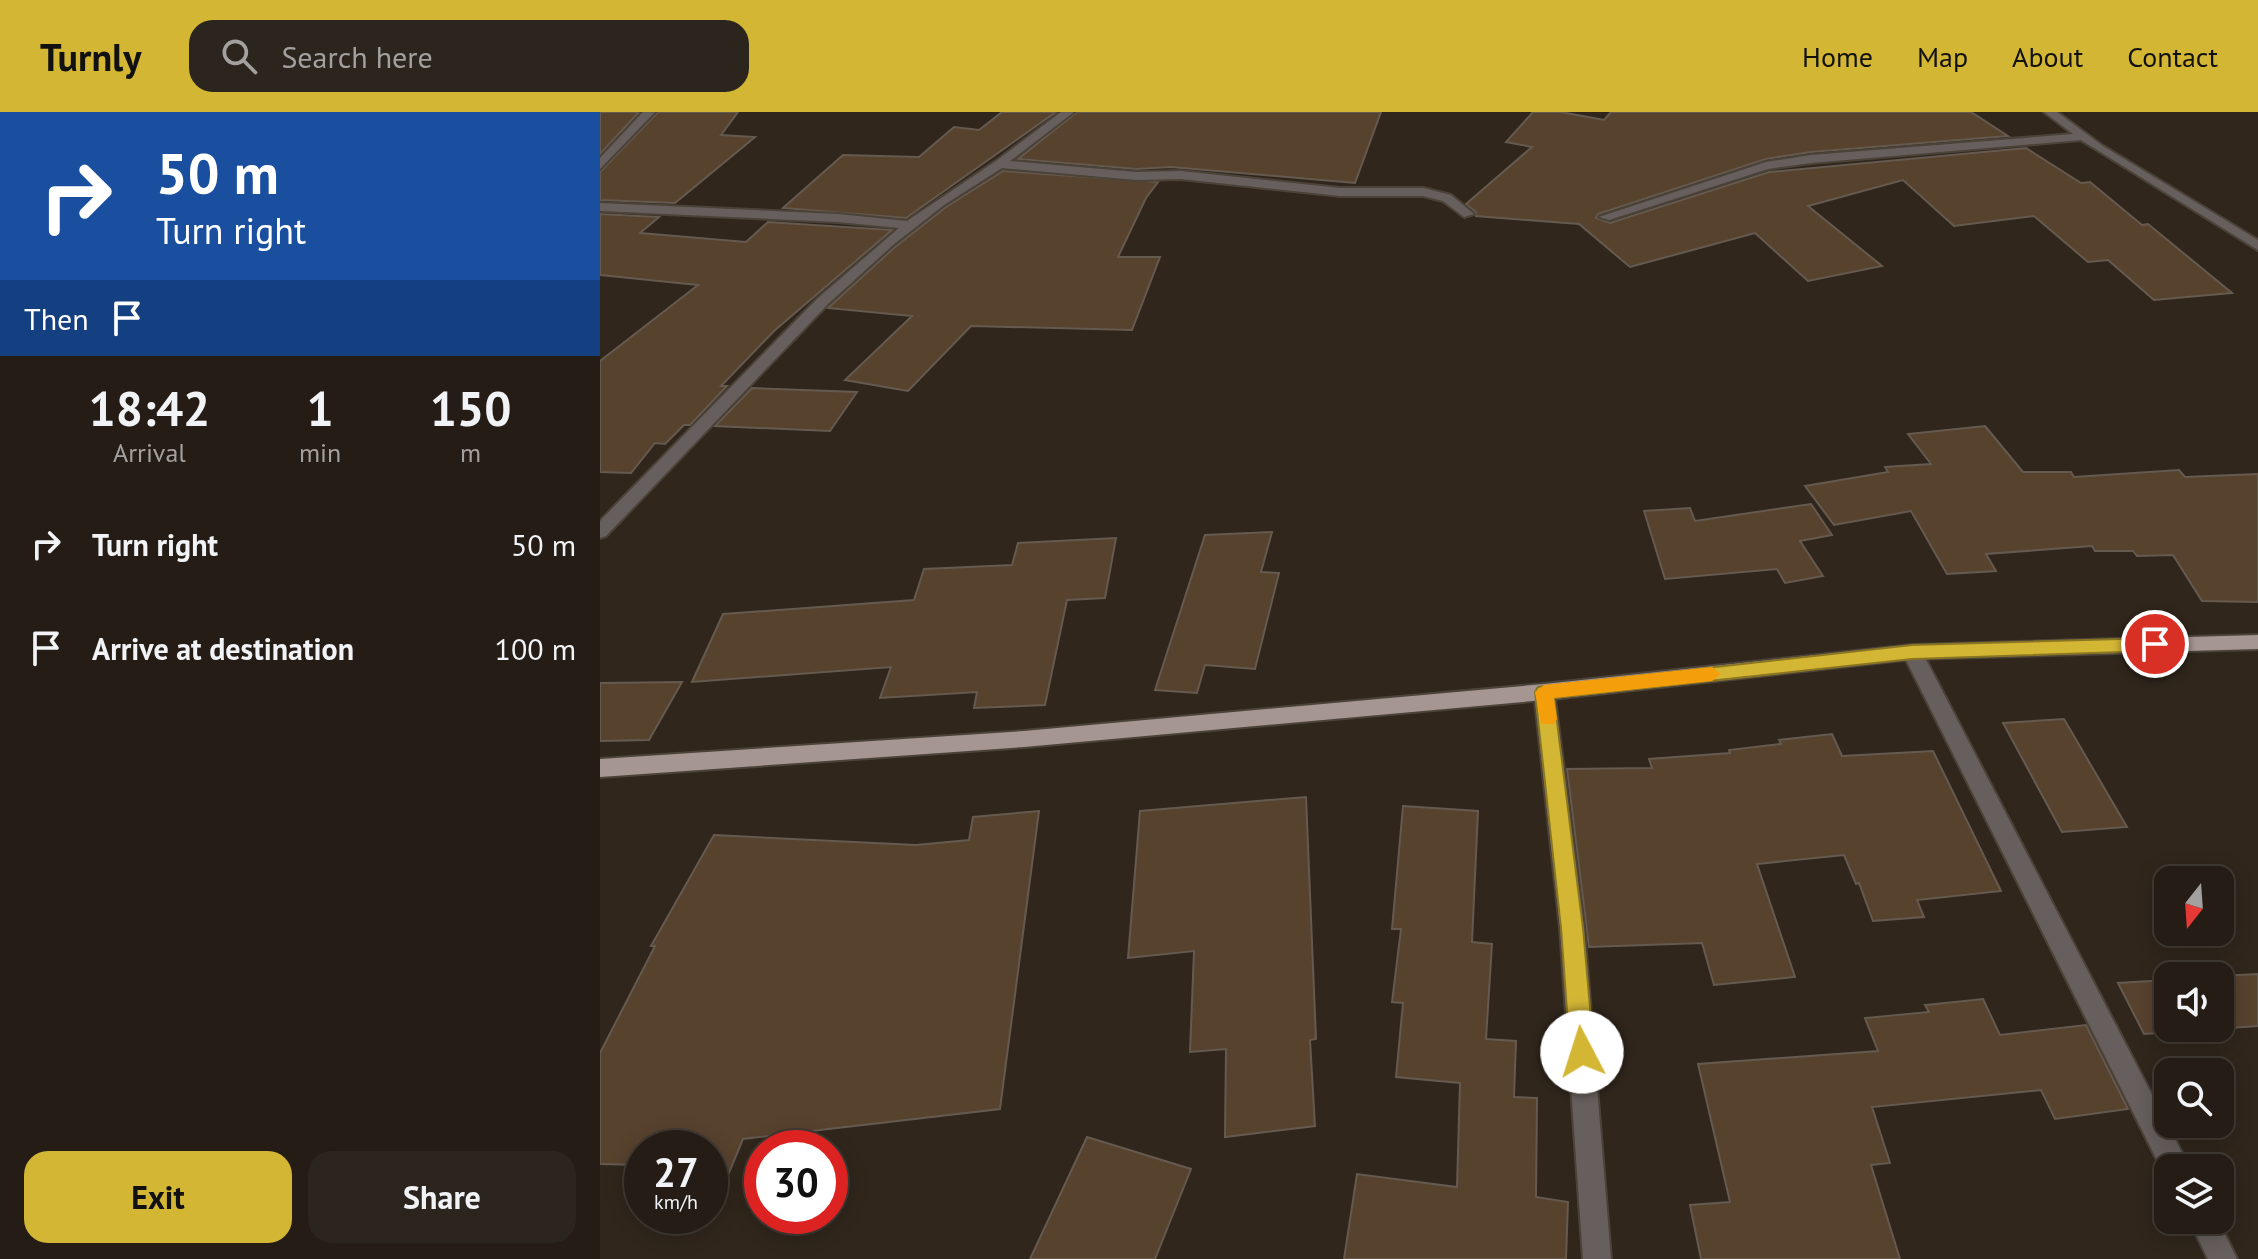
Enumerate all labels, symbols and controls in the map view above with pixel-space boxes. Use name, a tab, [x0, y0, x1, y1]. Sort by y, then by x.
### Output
search box	[189, 20, 749, 92]
text: Turnly	[40, 32, 141, 81]
icon: search	[217, 34, 261, 78]
text: Search here	[281, 37, 433, 76]
text: Home	[1802, 38, 1873, 75]
text: Map	[1917, 38, 1968, 75]
text: About	[2012, 38, 2083, 75]
text: Contact	[2127, 38, 2218, 75]
text: 50 m	[156, 137, 279, 209]
icon: right	[24, 144, 128, 248]
text: Turn right	[156, 207, 306, 254]
icon: arrive	[105, 296, 149, 340]
text: Then	[24, 299, 89, 338]
text: 18:42	[89, 377, 210, 439]
text: 1	[306, 377, 334, 439]
text: 150	[430, 377, 511, 439]
text: Arrival	[113, 436, 186, 469]
text: min	[299, 436, 341, 469]
text: m	[460, 436, 481, 469]
icon: right	[24, 522, 68, 566]
text: Turn right	[92, 525, 218, 564]
text: 50 m	[511, 525, 576, 564]
pin	[2121, 610, 2189, 678]
icon: arrive	[2133, 622, 2177, 666]
icon: arrive	[24, 626, 68, 670]
text: Arrive at destination	[92, 629, 354, 668]
text: 100 m	[495, 629, 576, 668]
north arrow	[2154, 866, 2234, 946]
map controls	[2154, 866, 2234, 1234]
button: sound	[2154, 962, 2234, 1042]
position arrow	[1540, 1010, 1624, 1094]
button: search	[2154, 1058, 2234, 1138]
speed limit sign: 30	[744, 1130, 848, 1234]
text: 27	[653, 1146, 699, 1198]
button: Exit	[24, 1151, 292, 1243]
button: Share	[308, 1151, 576, 1243]
button: layers	[2154, 1154, 2234, 1234]
text: km/h	[654, 1189, 698, 1215]

